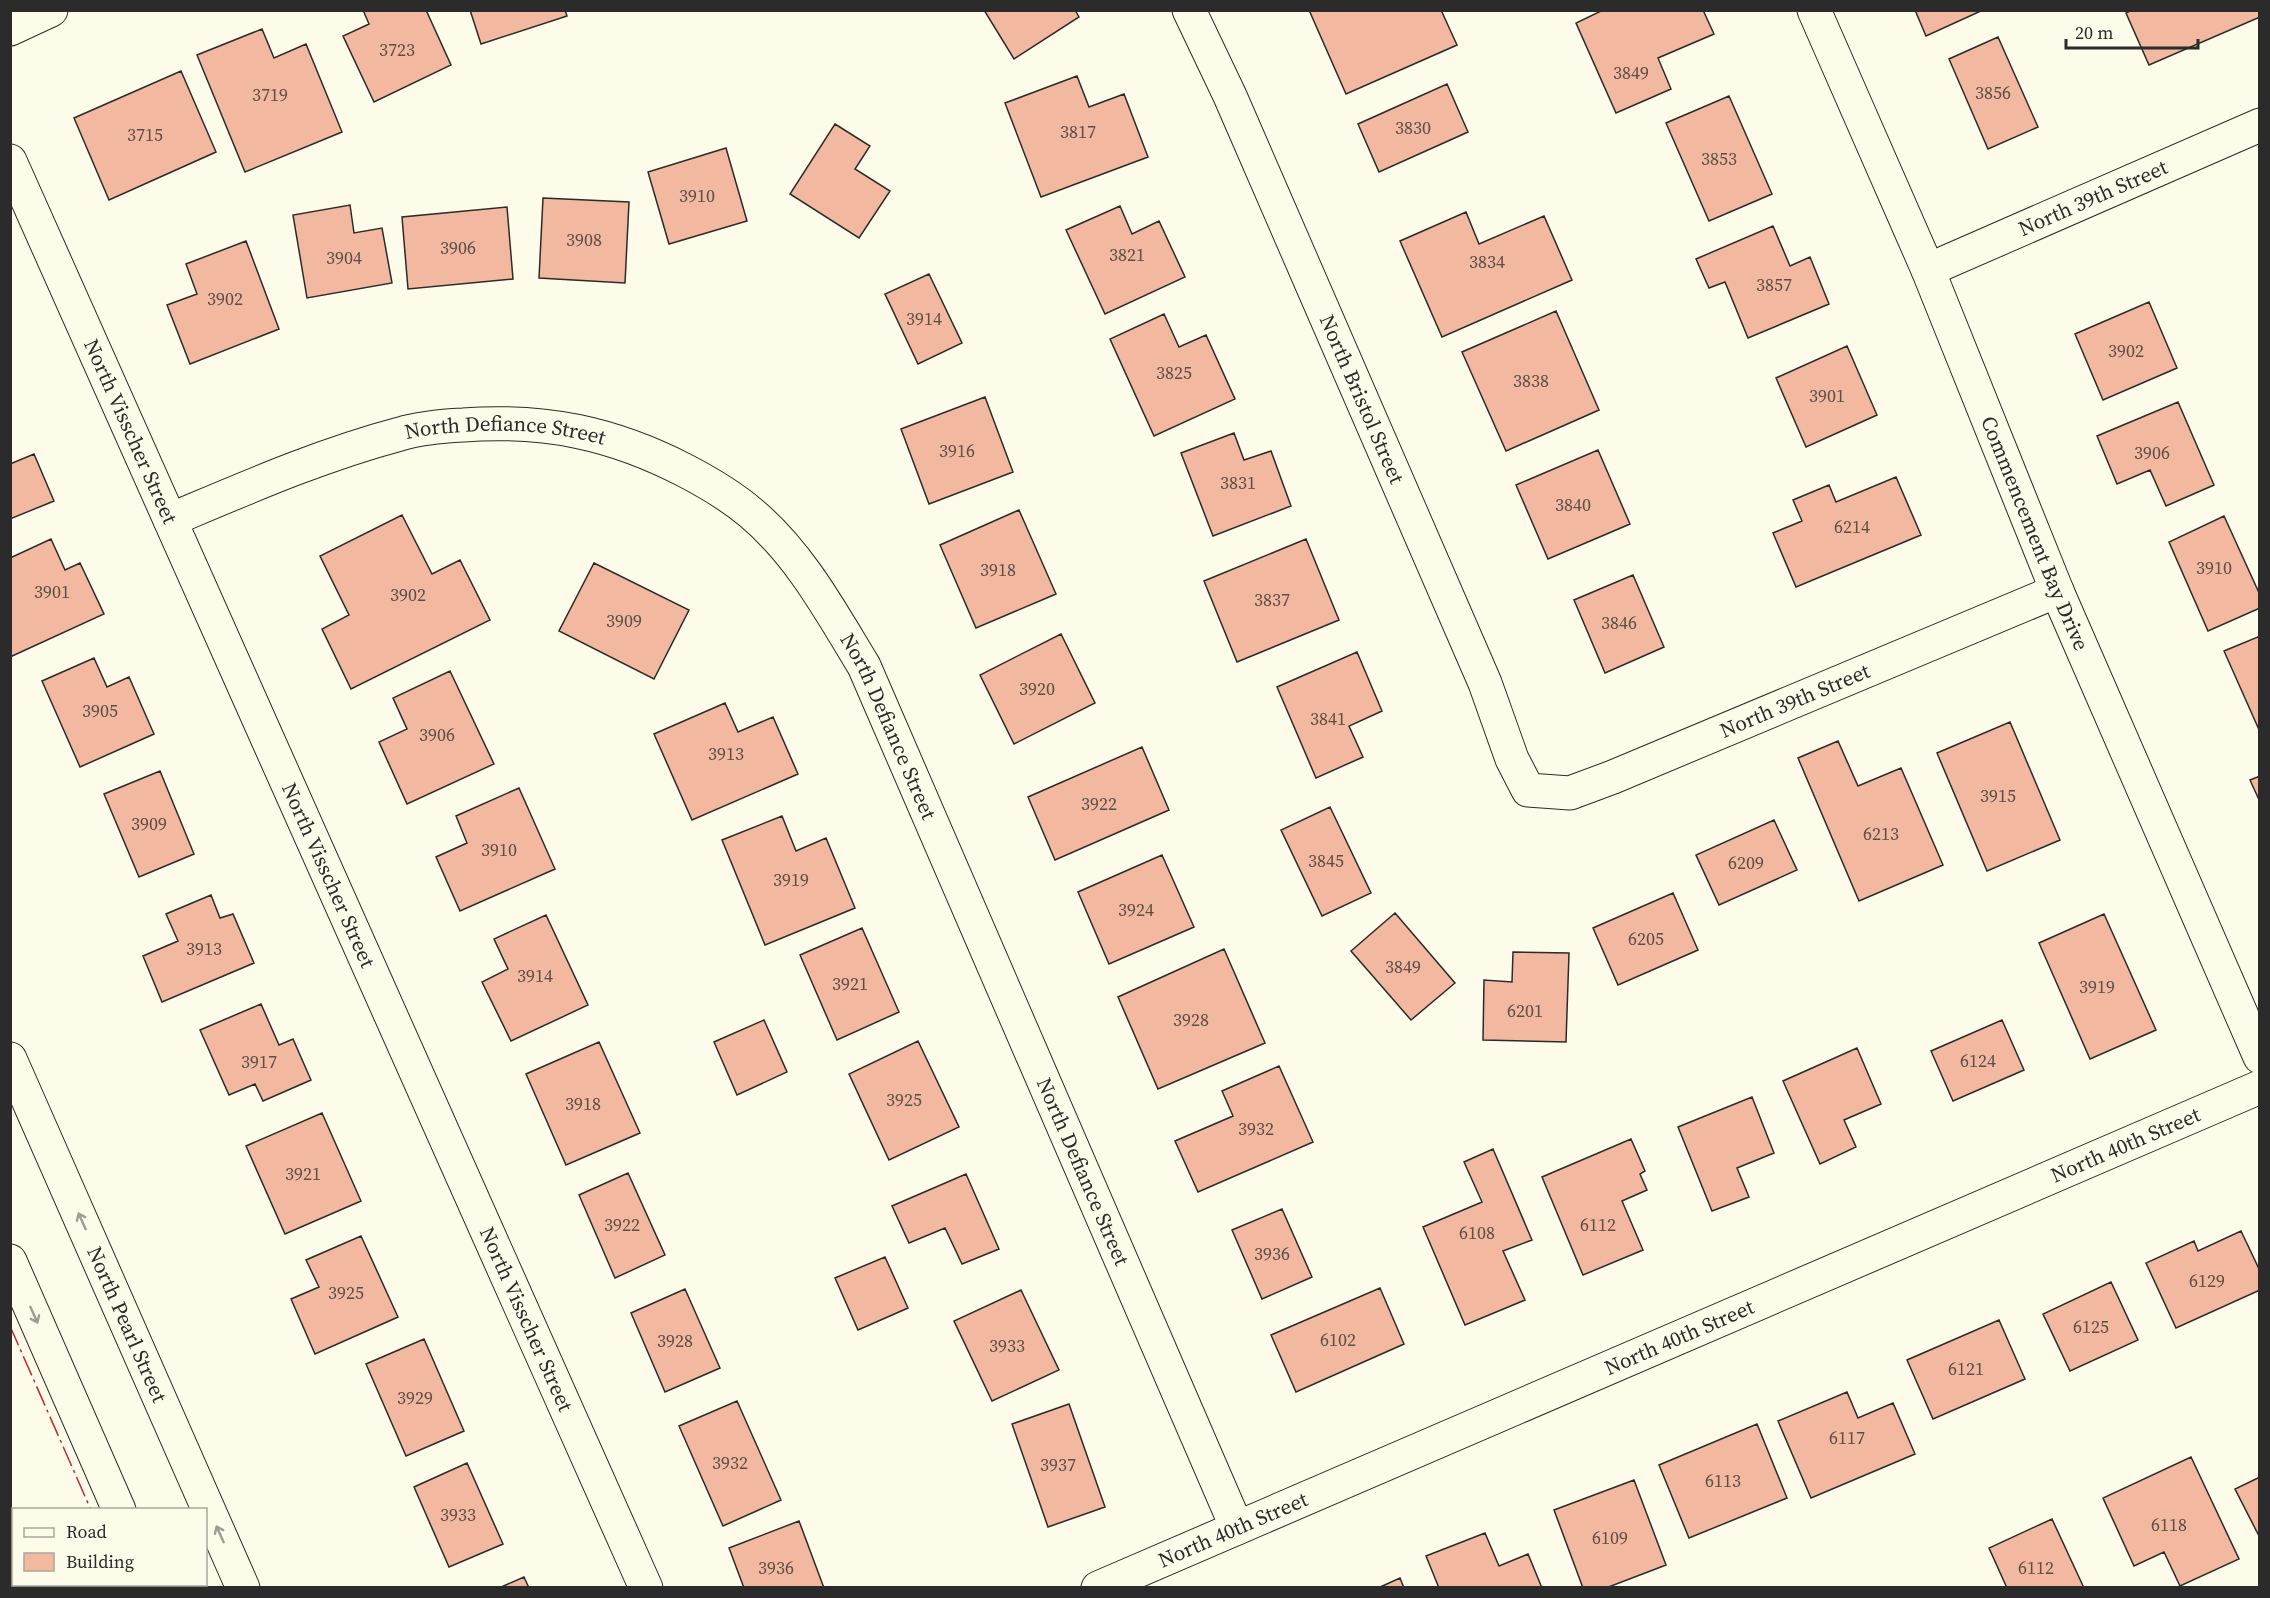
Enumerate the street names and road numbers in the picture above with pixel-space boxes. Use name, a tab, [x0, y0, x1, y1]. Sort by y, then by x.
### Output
street label: North 39th Street	[2014, 152, 2172, 243]
street label: North Bristol Street	[1313, 310, 1412, 488]
street label: North Visscher Street	[77, 334, 185, 528]
street label: North Defiance Street	[402, 409, 609, 452]
street label: Commencement Bay Drive	[1974, 412, 2096, 655]
street label: North Defiance Street	[833, 627, 944, 824]
street label: North 39th Street	[1715, 656, 1874, 745]
street label: North Visscher Street	[275, 778, 383, 972]
street label: North Defiance Street	[1030, 1073, 1137, 1270]
street label: North 40th Street	[2046, 1099, 2205, 1190]
street label: North Visscher Street	[473, 1222, 581, 1416]
street label: North Pearl Street	[80, 1242, 174, 1407]
street label: North 40th Street	[1600, 1292, 1758, 1382]
street label: North 40th Street	[1154, 1484, 1312, 1574]

